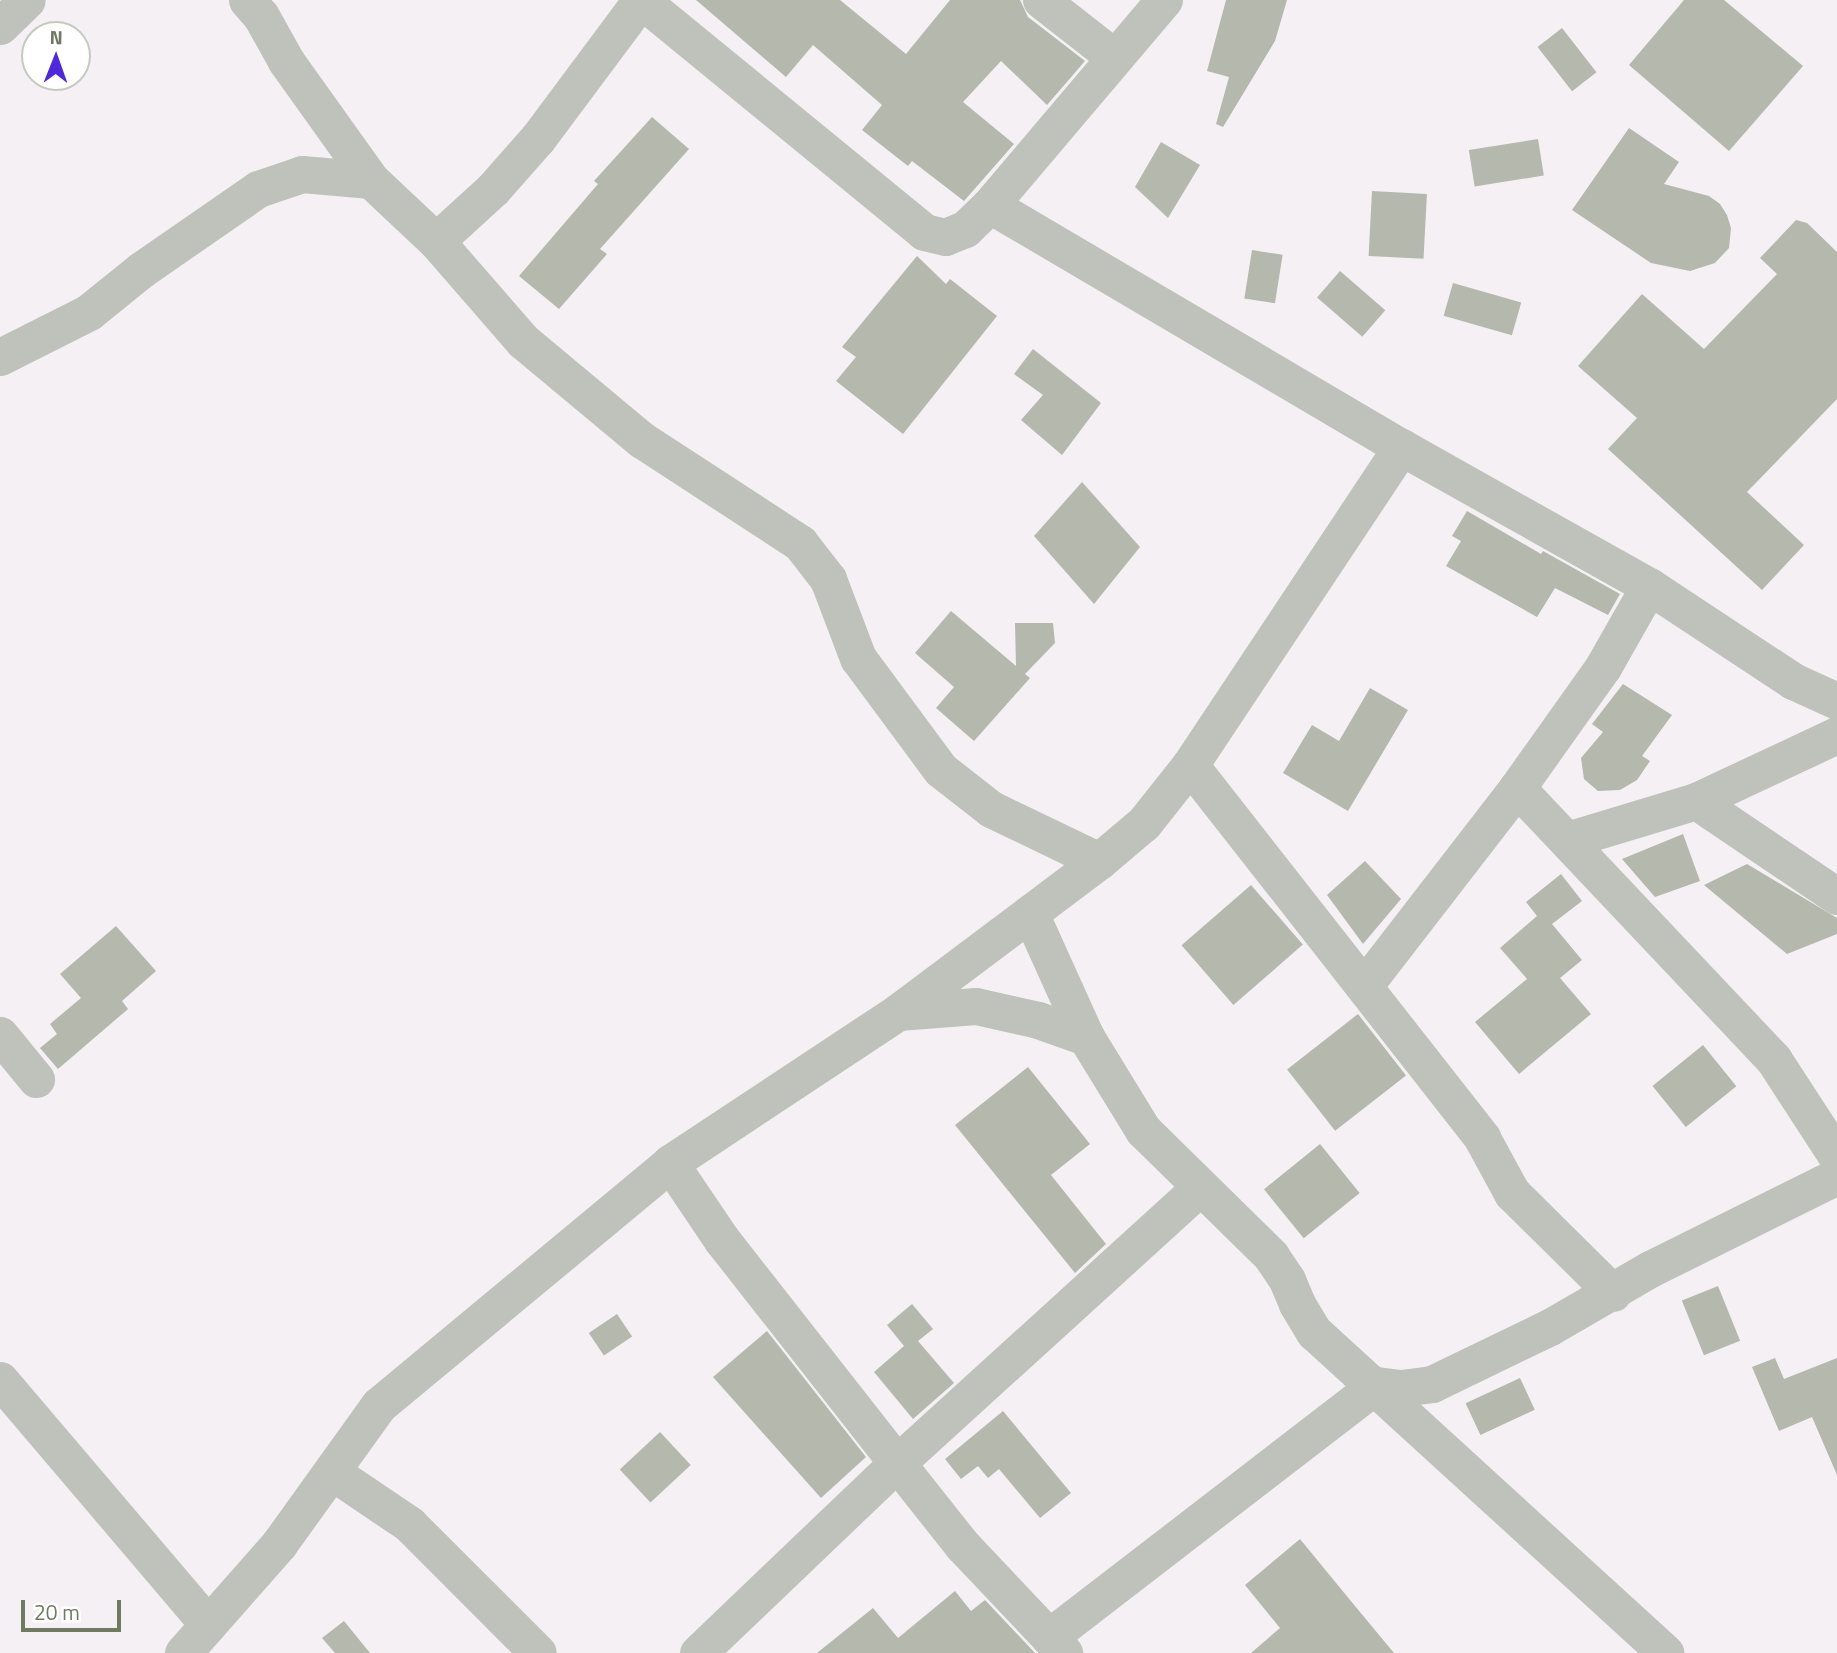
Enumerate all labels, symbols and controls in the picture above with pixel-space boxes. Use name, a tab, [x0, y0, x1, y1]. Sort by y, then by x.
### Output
north arrow	[21, 21, 91, 91]
text: N	[49, 22, 63, 51]
scale bar	[24, 1586, 124, 1630]
text: 20 m	[34, 1596, 80, 1628]

